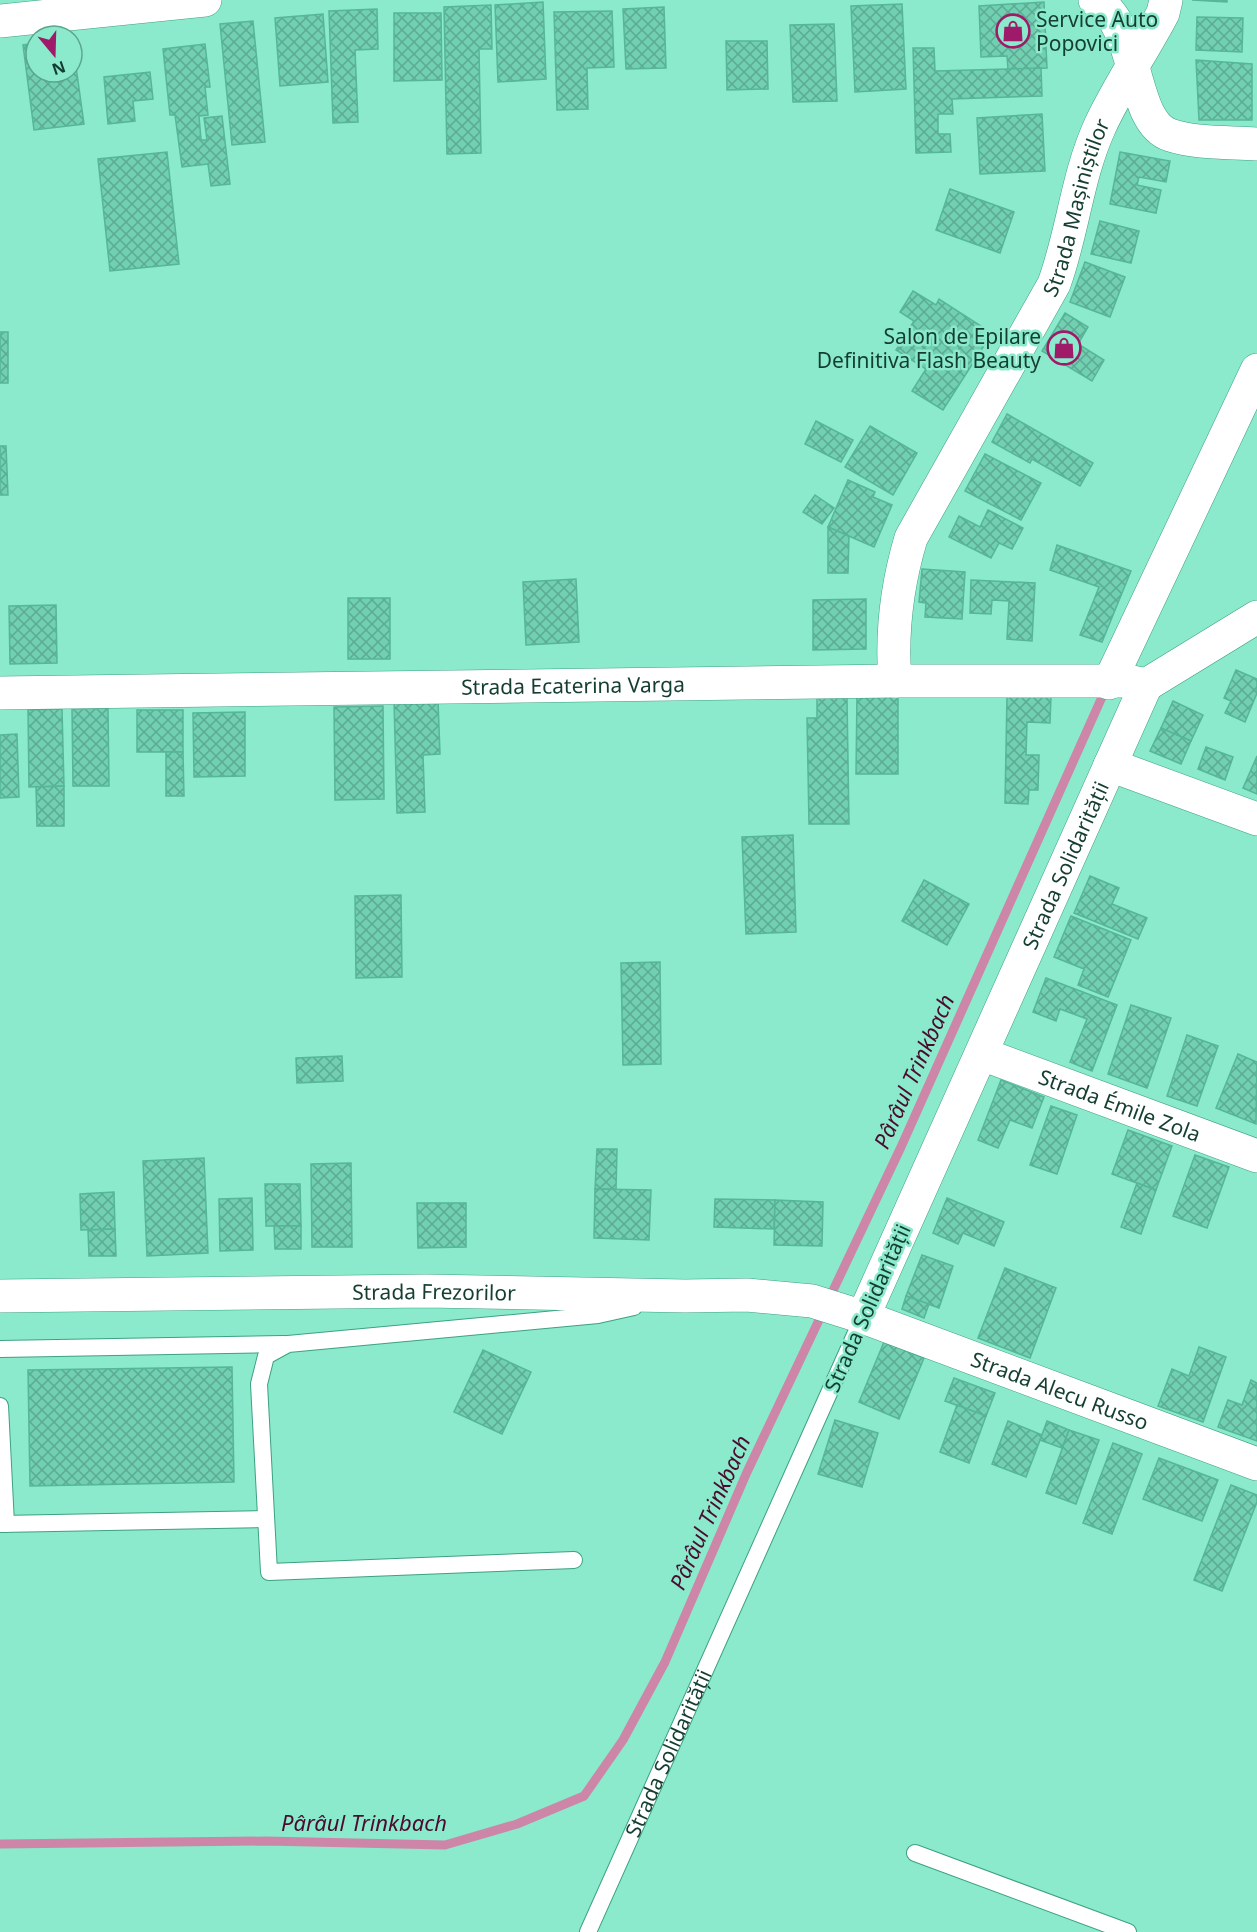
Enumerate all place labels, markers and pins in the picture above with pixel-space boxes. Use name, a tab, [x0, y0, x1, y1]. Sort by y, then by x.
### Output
place label: Service Auto Popovici	[1036, 5, 1158, 57]
shop icon: Service Auto Popovici	[995, 13, 1031, 49]
place label: Salon de Epilare Definitiva Flash Beauty	[817, 322, 1041, 374]
shop icon: Salon de Epilare Definitiva Flash Beauty	[1046, 330, 1082, 366]

